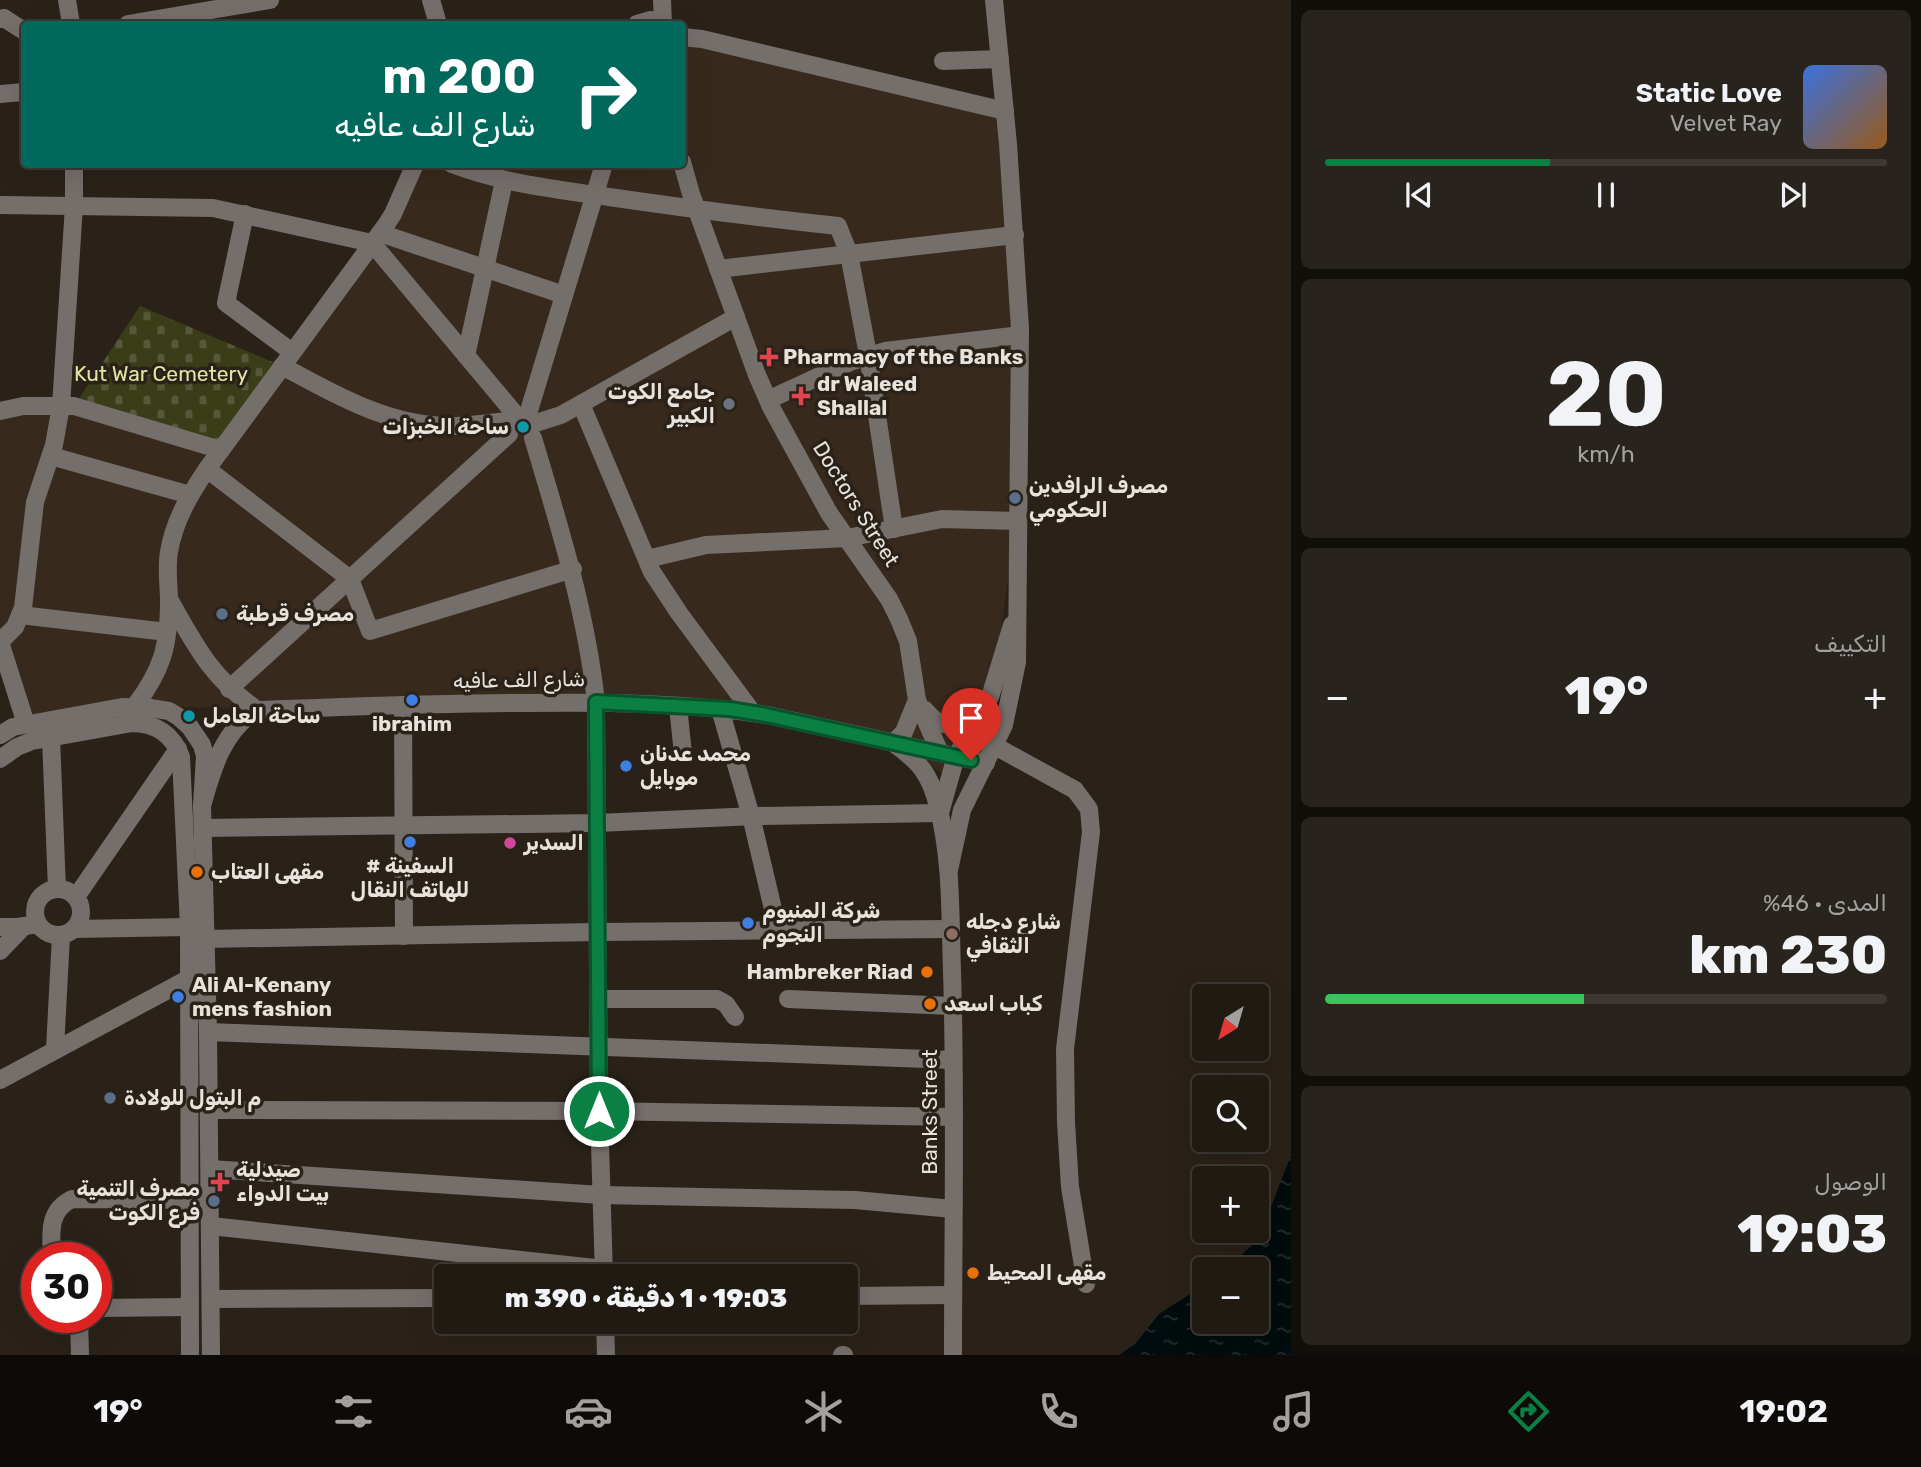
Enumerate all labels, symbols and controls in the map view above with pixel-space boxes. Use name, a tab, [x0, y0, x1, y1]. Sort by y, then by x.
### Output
text: 200 m	[382, 47, 536, 105]
icon: right	[560, 49, 651, 140]
text: Static Love	[1636, 78, 1782, 109]
text: شارع الف عافيه	[334, 106, 536, 144]
text: Velvet Ray	[1670, 109, 1782, 137]
icon: previous	[1400, 176, 1438, 214]
icon: pause	[1587, 176, 1625, 214]
icon: next	[1774, 176, 1812, 214]
text: 20	[1545, 340, 1667, 448]
place label: Pharmacy of the Banks	[783, 344, 1023, 369]
marker: Pharmacy of the Banks	[761, 349, 777, 365]
park label: Kut War Cemetery	[74, 361, 248, 386]
place label: dr Waleed Shallal	[817, 371, 917, 420]
place label: جامع الكوت الكبير	[608, 379, 715, 429]
marker: dr Waleed Shallal	[791, 386, 811, 406]
marker: جامع الكوت الكبير	[721, 396, 737, 412]
place label: ساحة الخبزات	[383, 414, 509, 440]
marker: ساحة الخبزات	[515, 419, 531, 435]
street label: Doctors Street	[808, 437, 905, 571]
text: km/h	[1577, 440, 1635, 468]
place label: مصرف الرافدين الحكومي	[1029, 473, 1168, 526]
marker: مصرف الرافدين الحكومي	[1007, 490, 1023, 506]
place label: مصرف قرطبة	[236, 601, 354, 627]
marker: مصرف قرطبة	[214, 606, 230, 622]
text: التكييف	[1814, 630, 1887, 658]
text: 19°	[1565, 665, 1648, 727]
street label: شارع الف عافيه	[453, 666, 585, 695]
text: −	[1325, 674, 1350, 720]
text: +	[1863, 674, 1887, 720]
pin	[941, 688, 1001, 760]
marker: ibrahim	[404, 692, 420, 708]
icon: arrive	[952, 699, 990, 737]
place label: ساحة العامل	[203, 703, 320, 728]
marker: ساحة العامل	[181, 708, 197, 724]
place label: ibrahim	[372, 711, 452, 736]
place label: محمد عدنان موبايل	[640, 741, 751, 791]
marker: محمد عدنان موبايل	[618, 758, 634, 774]
place label: السدير	[522, 830, 584, 856]
marker: # السفينة للهاتف النقال	[402, 834, 418, 850]
marker: السدير	[502, 835, 518, 851]
place label: # السفينة للهاتف النقال	[351, 853, 469, 902]
place label: مقهى العتاب	[211, 859, 324, 884]
marker: مقهى العتاب	[189, 864, 205, 880]
text: المدى · 46%	[1763, 889, 1887, 917]
place label: شركة المنيوم النجوم	[762, 898, 880, 949]
place label: شارع دجله الثقافي	[966, 909, 1061, 962]
marker: شركة المنيوم النجوم	[740, 915, 756, 931]
text: 230 km	[1689, 924, 1887, 986]
marker: شارع دجله الثقافي	[944, 926, 960, 942]
place label: Hambreker Riad	[747, 959, 913, 984]
marker: Hambreker Riad	[919, 964, 935, 980]
place label: Ali Al-Kenany mens fashion	[192, 972, 332, 1021]
north arrow	[1192, 984, 1269, 1060]
map controls	[1192, 984, 1269, 1334]
marker: Ali Al-Kenany mens fashion	[170, 989, 186, 1005]
place label: كباب اسعد	[944, 991, 1043, 1016]
marker: كباب اسعد	[922, 996, 938, 1012]
street label: Banks Street	[917, 1049, 942, 1175]
position arrow	[562, 1074, 636, 1148]
button: search	[1192, 1075, 1269, 1152]
place label: م البتول للولادة	[124, 1085, 261, 1112]
marker: م البتول للولادة	[102, 1090, 118, 1106]
place label: صيدلية بيت الدواء	[236, 1157, 329, 1206]
button: +	[1192, 1166, 1269, 1243]
text: الوصول	[1815, 1168, 1887, 1196]
marker: صيدلية بيت الدواء	[210, 1172, 230, 1192]
place label: مصرف التنمية فرع الكوت	[77, 1176, 200, 1228]
marker: مصرف التنمية فرع الكوت	[206, 1193, 222, 1209]
text: 19:03	[1737, 1203, 1887, 1265]
speed limit sign: 30	[21, 1242, 112, 1333]
button: −	[1192, 1257, 1269, 1334]
place label: مقهى المحيط	[987, 1260, 1107, 1285]
marker: مقهى المحيط	[965, 1265, 981, 1281]
text: 19:03 · 1 دقيقة · 390 m	[505, 1283, 787, 1314]
icon: filters	[329, 1387, 378, 1436]
icon: car	[564, 1387, 613, 1436]
icon: climate	[799, 1387, 848, 1436]
icon: phone	[1034, 1387, 1083, 1436]
icon: music	[1269, 1387, 1318, 1436]
icon: directions	[1504, 1387, 1553, 1436]
text: 19°	[93, 1392, 143, 1430]
text: 19:02	[1740, 1392, 1828, 1430]

